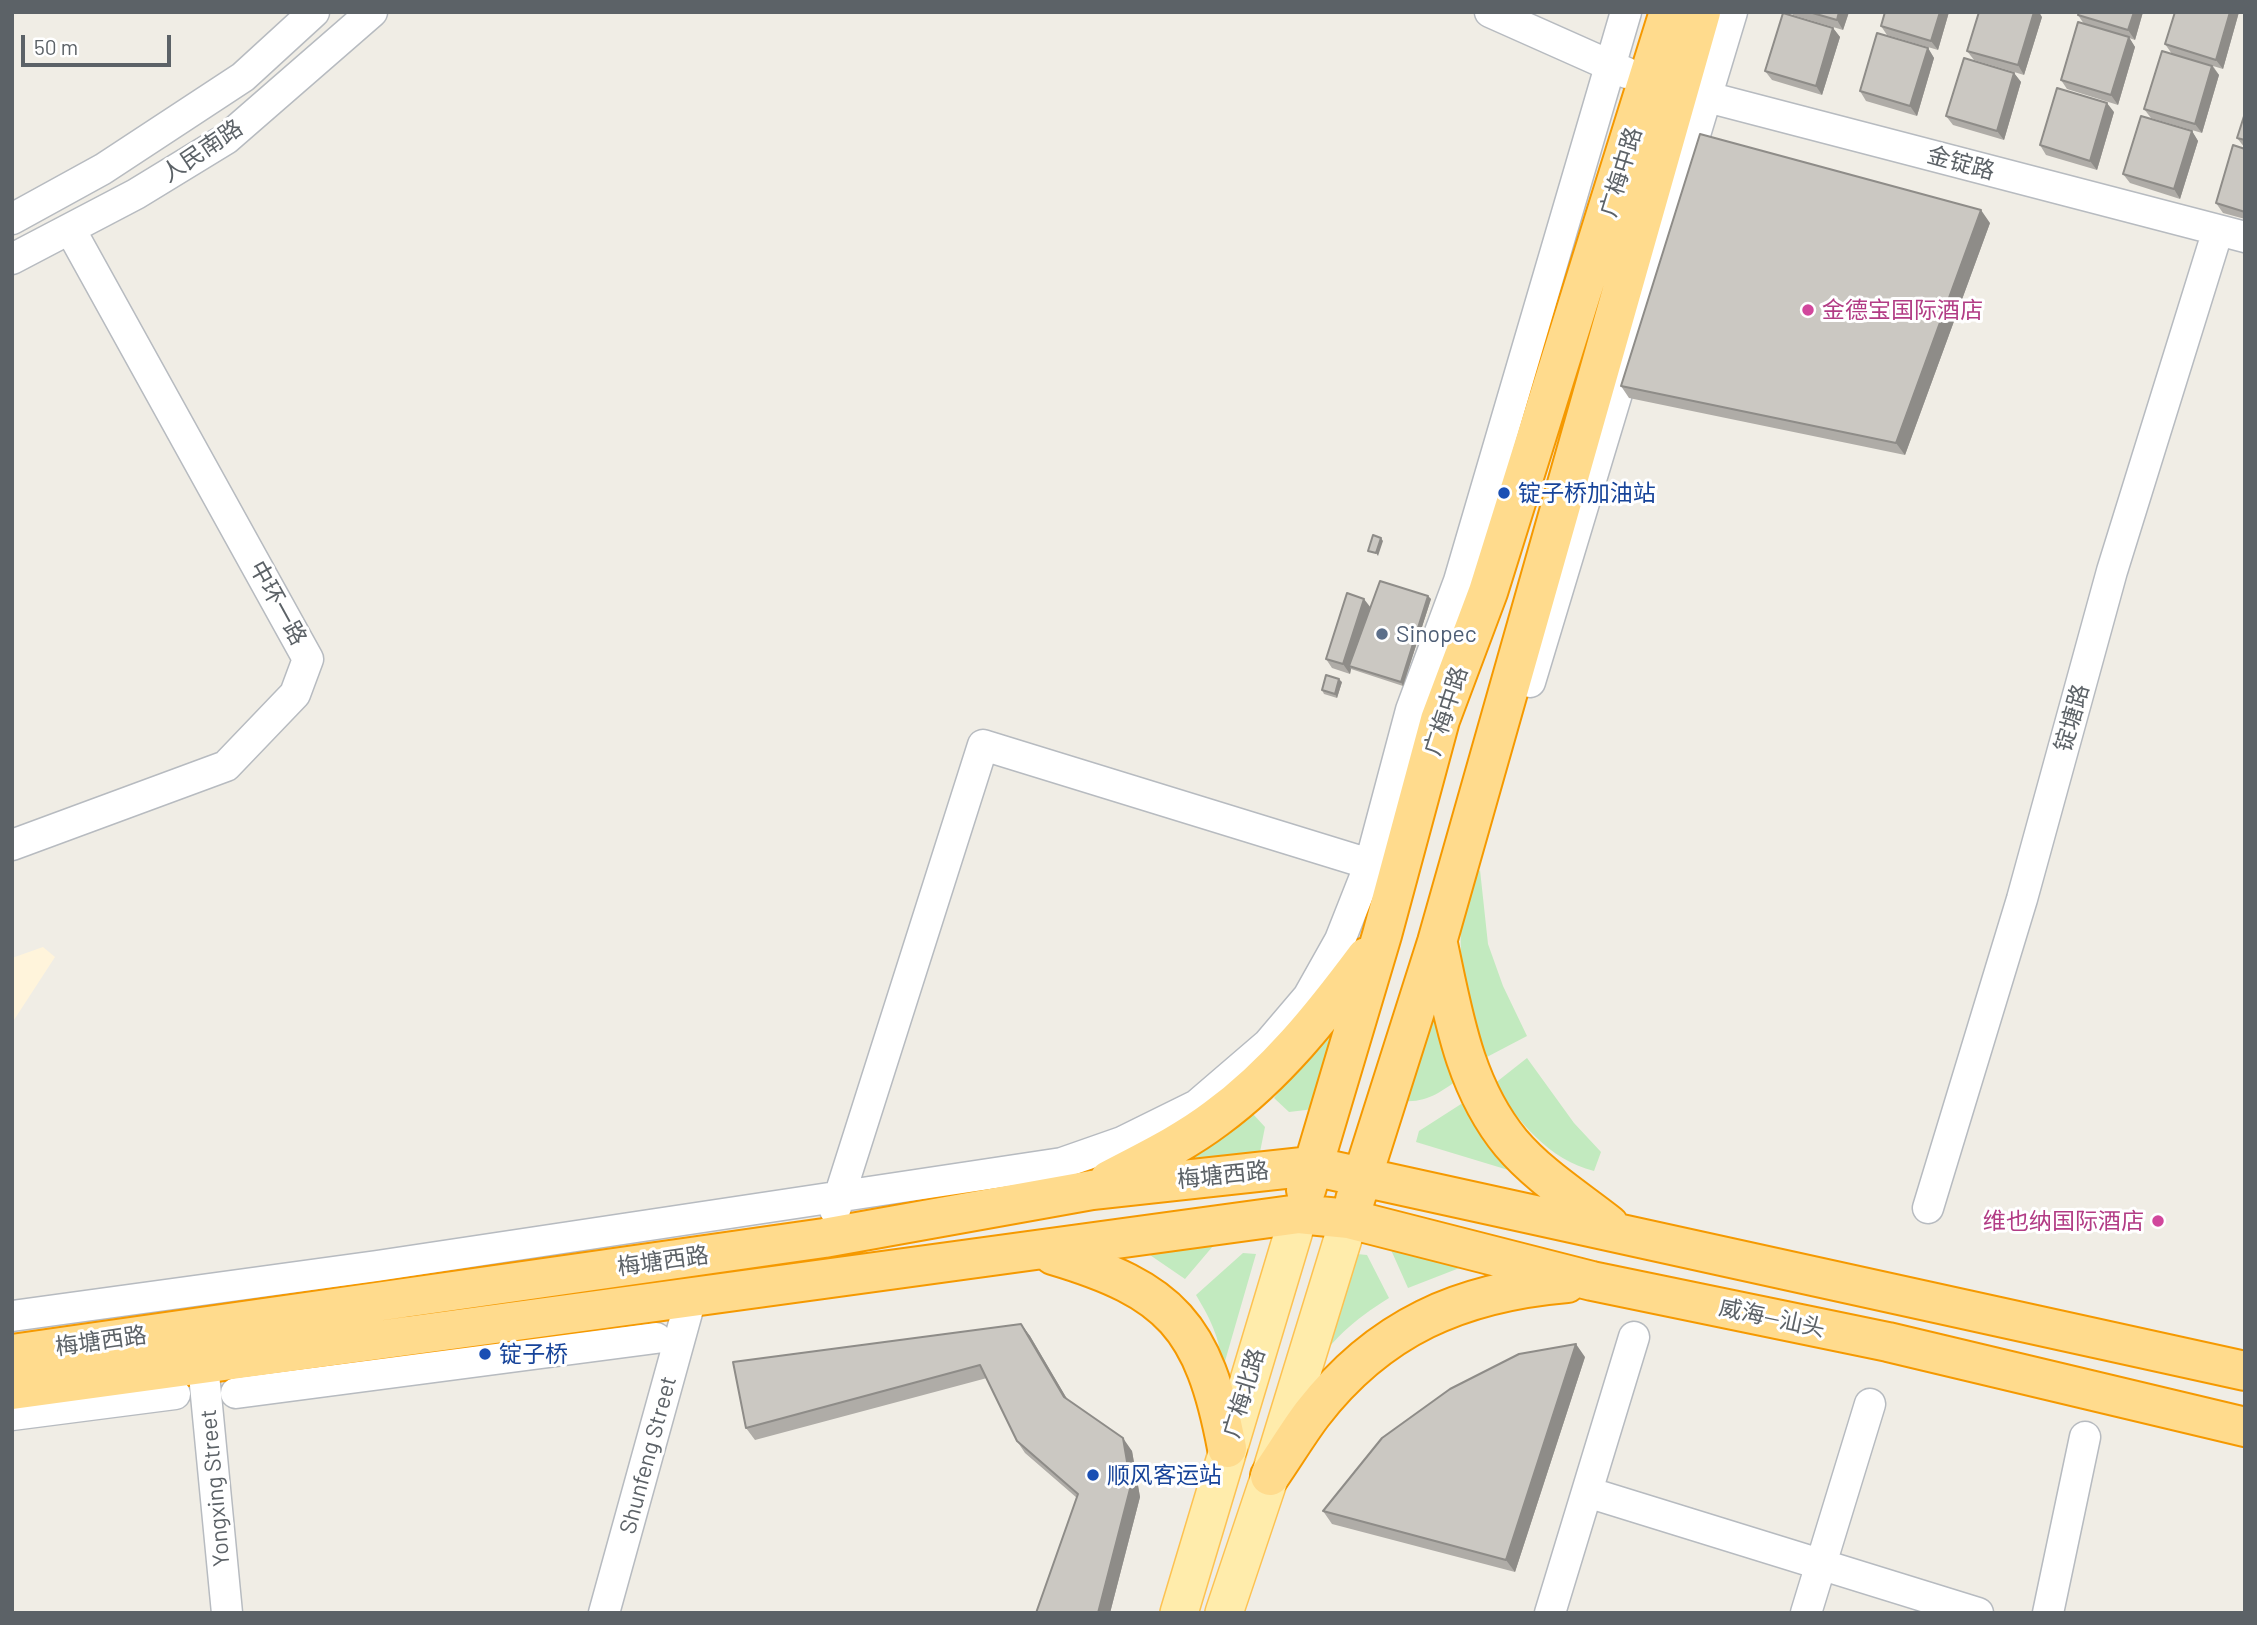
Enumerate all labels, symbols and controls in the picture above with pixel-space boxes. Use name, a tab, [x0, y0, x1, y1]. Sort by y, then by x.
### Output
scale bar	[24, 21, 175, 65]
text: 50 m	[34, 34, 78, 59]
street label: 人民南路	[156, 114, 248, 188]
street label: 广梅中路	[1594, 124, 1648, 220]
street label: 金锭路	[1924, 141, 1998, 185]
place label: 金德宝国际酒店	[1822, 296, 1983, 324]
marker: 金德宝国际酒店	[1800, 302, 1816, 318]
place label: 锭子桥加油站	[1518, 479, 1656, 507]
marker: 锭子桥加油站	[1496, 485, 1512, 501]
street label: 中环一路	[244, 556, 312, 650]
place label: Sinopec	[1396, 620, 1477, 648]
marker: Sinopec	[1374, 626, 1390, 642]
street label: 广梅中路	[1419, 663, 1473, 759]
street label: 锭塘路	[2049, 681, 2095, 755]
street label: 梅塘西路	[1176, 1156, 1270, 1194]
place label: 维也纳国际酒店	[1983, 1207, 2144, 1235]
marker: 维也纳国际酒店	[2150, 1213, 2166, 1229]
street label: 梅塘西路	[616, 1241, 710, 1281]
street label: 威海—汕头	[1716, 1293, 1828, 1343]
street label: 梅塘西路	[54, 1321, 148, 1361]
place label: 锭子桥	[499, 1340, 568, 1368]
street label: 广梅北路	[1217, 1345, 1271, 1441]
marker: 锭子桥	[477, 1346, 493, 1362]
street label: Shunfeng Street	[614, 1373, 682, 1537]
street label: Yongxing Street	[194, 1408, 236, 1568]
place label: 顺风客运站	[1107, 1461, 1222, 1489]
marker: 顺风客运站	[1085, 1467, 1101, 1483]

